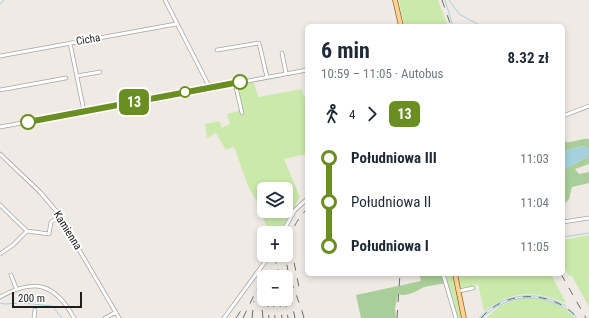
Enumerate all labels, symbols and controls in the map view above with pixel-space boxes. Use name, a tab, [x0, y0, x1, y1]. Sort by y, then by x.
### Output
street label: Cicha	[75, 31, 101, 48]
text: 6 min	[321, 38, 370, 63]
text: 8.32 zł	[507, 49, 549, 67]
text: 10:59 – 11:05 · Autobus	[321, 66, 444, 81]
unlabelled marker	[232, 74, 248, 90]
unlabelled marker	[179, 86, 191, 98]
line badge: 13	[116, 89, 152, 115]
text: 13	[127, 94, 141, 110]
icon: walk	[321, 103, 343, 125]
icon: forward	[361, 103, 383, 125]
text: 13	[397, 106, 412, 122]
text: 4	[349, 107, 355, 122]
unlabelled marker	[20, 114, 36, 130]
text: Południowa III	[351, 149, 437, 167]
text: 11:03	[520, 151, 549, 166]
map controls	[257, 182, 293, 306]
button: layers	[257, 182, 293, 218]
text: Południowa II	[351, 193, 431, 211]
text: 11:04	[520, 195, 549, 210]
street label: Kamienna	[51, 209, 85, 252]
button: +	[257, 226, 293, 262]
text: Południowa I	[351, 237, 429, 255]
text: 11:05	[520, 239, 549, 254]
button: −	[257, 270, 293, 306]
scale bar	[12, 290, 82, 309]
text: 200 m	[18, 292, 45, 305]

